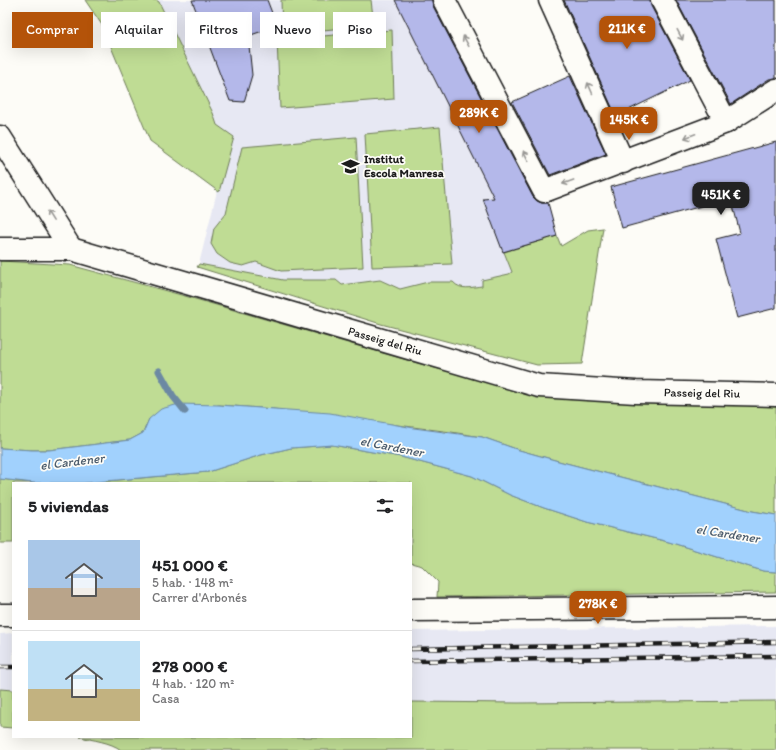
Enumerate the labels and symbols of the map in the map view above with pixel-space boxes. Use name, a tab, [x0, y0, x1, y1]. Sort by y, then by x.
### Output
pin: 211K €	[594, 16, 660, 50]
one-way arrow	[677, 28, 684, 40]
one-way arrow	[462, 35, 469, 47]
one-way arrow	[586, 83, 593, 95]
pin: 289K €	[446, 100, 512, 134]
pin: 145K €	[596, 107, 662, 141]
one-way arrow	[684, 133, 696, 141]
one-way arrow	[522, 151, 529, 163]
place label: Institut Escola Manresa	[364, 152, 444, 180]
school or university icon: Institut Escola Manresa	[341, 156, 361, 176]
one-way arrow	[562, 179, 575, 186]
pin: 451K €	[688, 182, 754, 216]
one-way arrow	[46, 211, 54, 222]
street label: Passeig del Riu	[346, 324, 424, 358]
street label: Passeig del Riu	[664, 385, 741, 401]
water label: el Cardener	[359, 433, 427, 460]
water label: el Cardener	[39, 450, 107, 473]
water label: el Cardener	[695, 521, 763, 546]
pin: 278K €	[565, 591, 631, 625]

